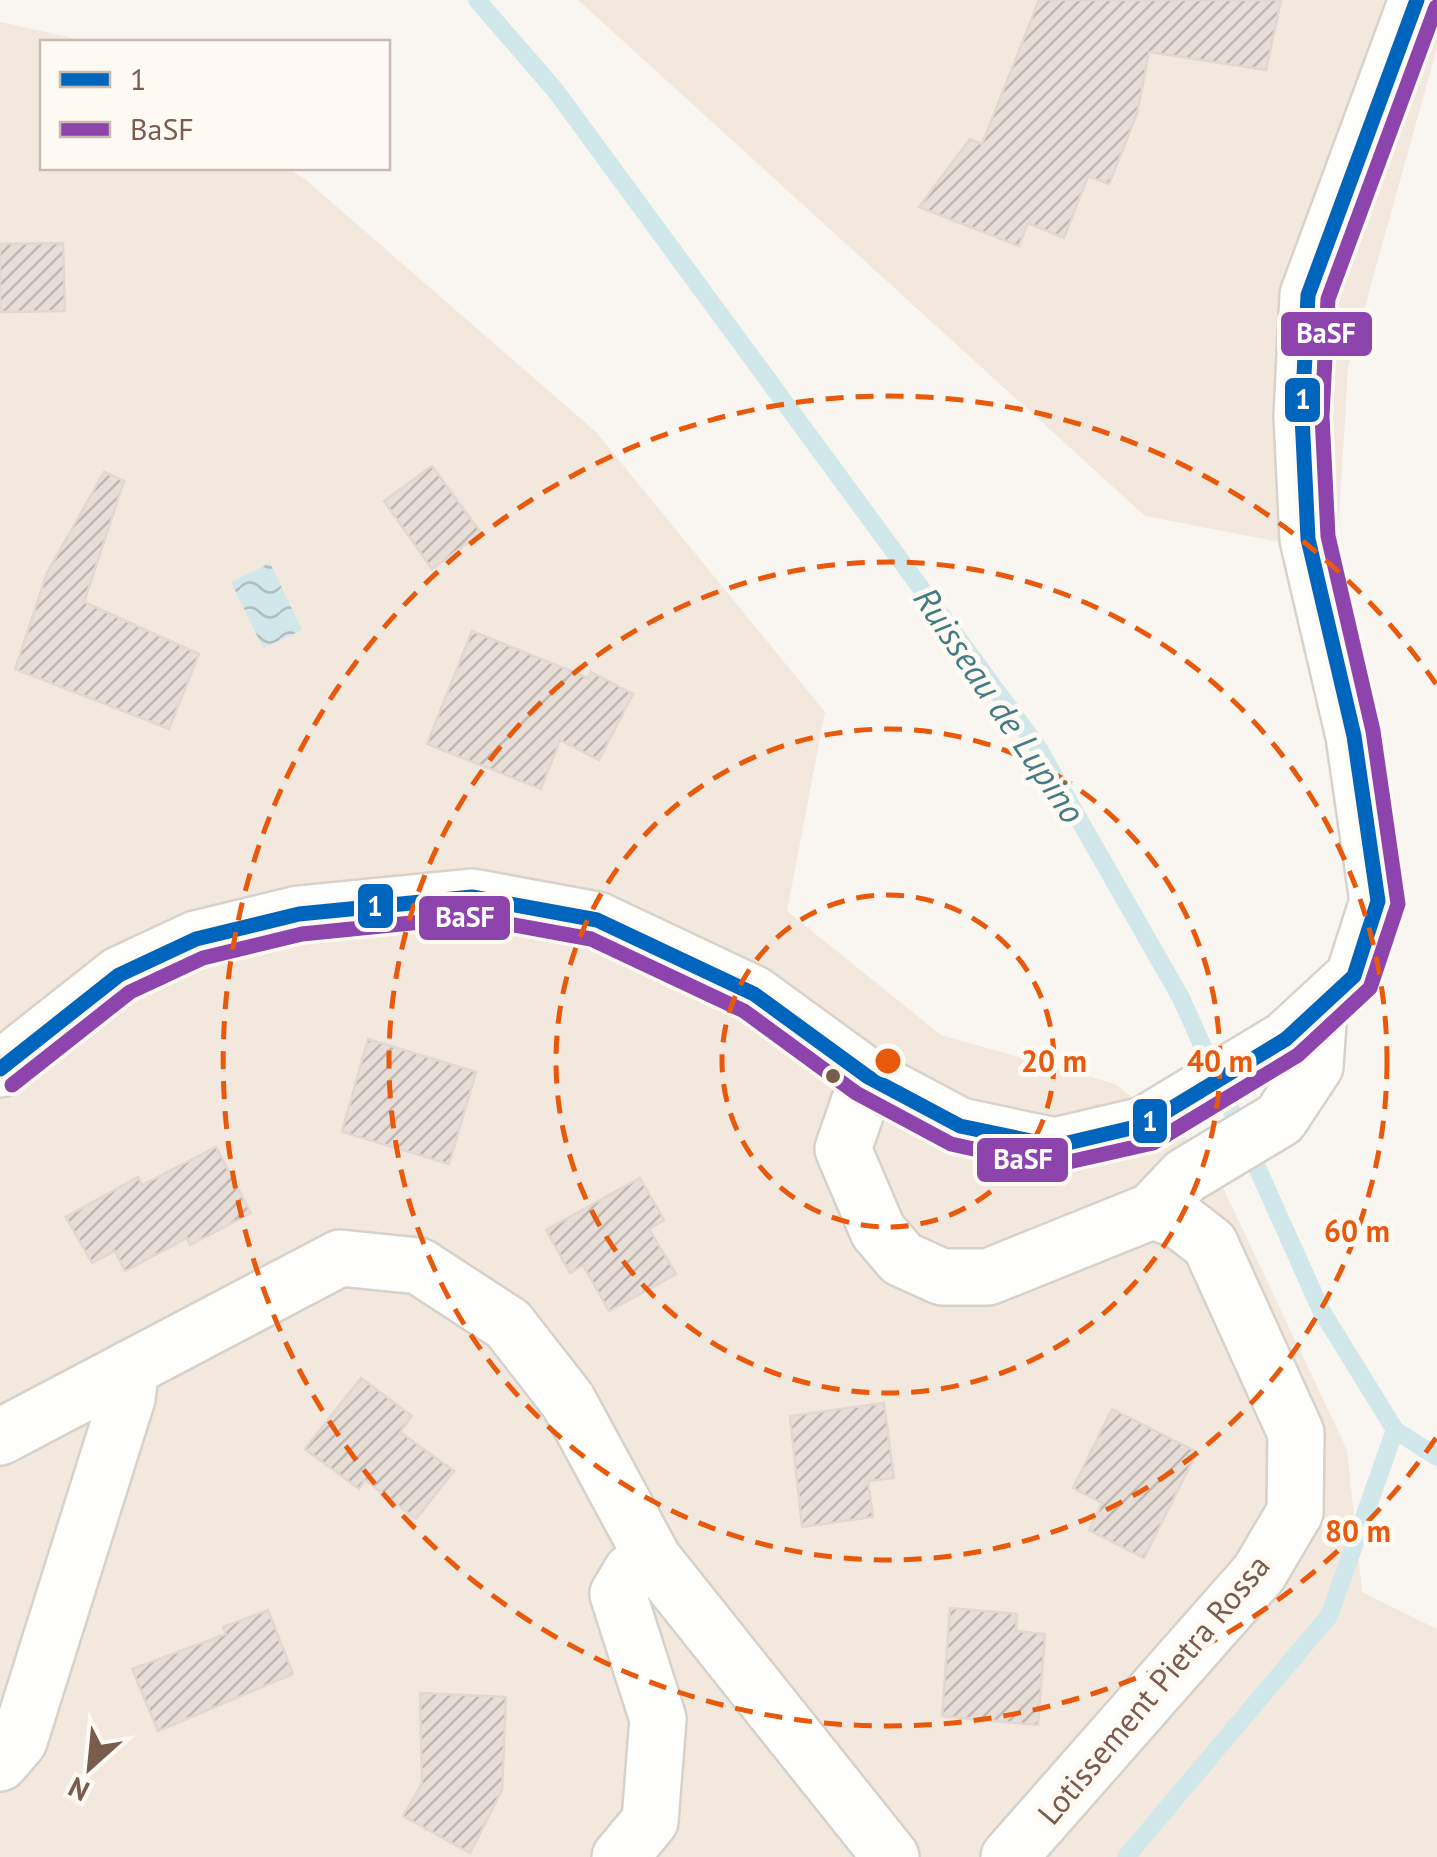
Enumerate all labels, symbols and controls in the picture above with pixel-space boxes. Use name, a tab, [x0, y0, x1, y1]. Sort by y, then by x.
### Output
legend	[40, 40, 390, 170]
text: 1	[130, 59, 146, 98]
text: BaSF	[130, 109, 194, 148]
line badge: BaSF	[1279, 310, 1374, 358]
text: BaSF	[1296, 314, 1356, 351]
line badge: 1	[1283, 376, 1322, 424]
text: 1	[1295, 380, 1311, 417]
water label: Ruisseau de Lupino	[904, 578, 1096, 832]
line badge: 1	[356, 882, 395, 930]
text: 1	[367, 887, 383, 924]
line badge: BaSF	[417, 894, 512, 942]
text: BaSF	[435, 898, 495, 935]
text: 20 m	[1021, 1041, 1087, 1080]
text: 40 m	[1187, 1041, 1253, 1080]
centre of rings	[870, 1043, 906, 1079]
unlabelled marker	[823, 1066, 843, 1086]
line badge: 1	[1131, 1097, 1169, 1145]
text: 1	[1142, 1102, 1158, 1139]
line badge: BaSF	[975, 1136, 1070, 1184]
text: BaSF	[993, 1140, 1053, 1177]
text: 60 m	[1324, 1211, 1390, 1250]
text: 80 m	[1325, 1511, 1391, 1550]
street label: Lotissement Pietra Rossa	[1028, 1545, 1278, 1833]
north arrow	[40, 1717, 140, 1817]
text: N	[62, 1769, 95, 1810]

